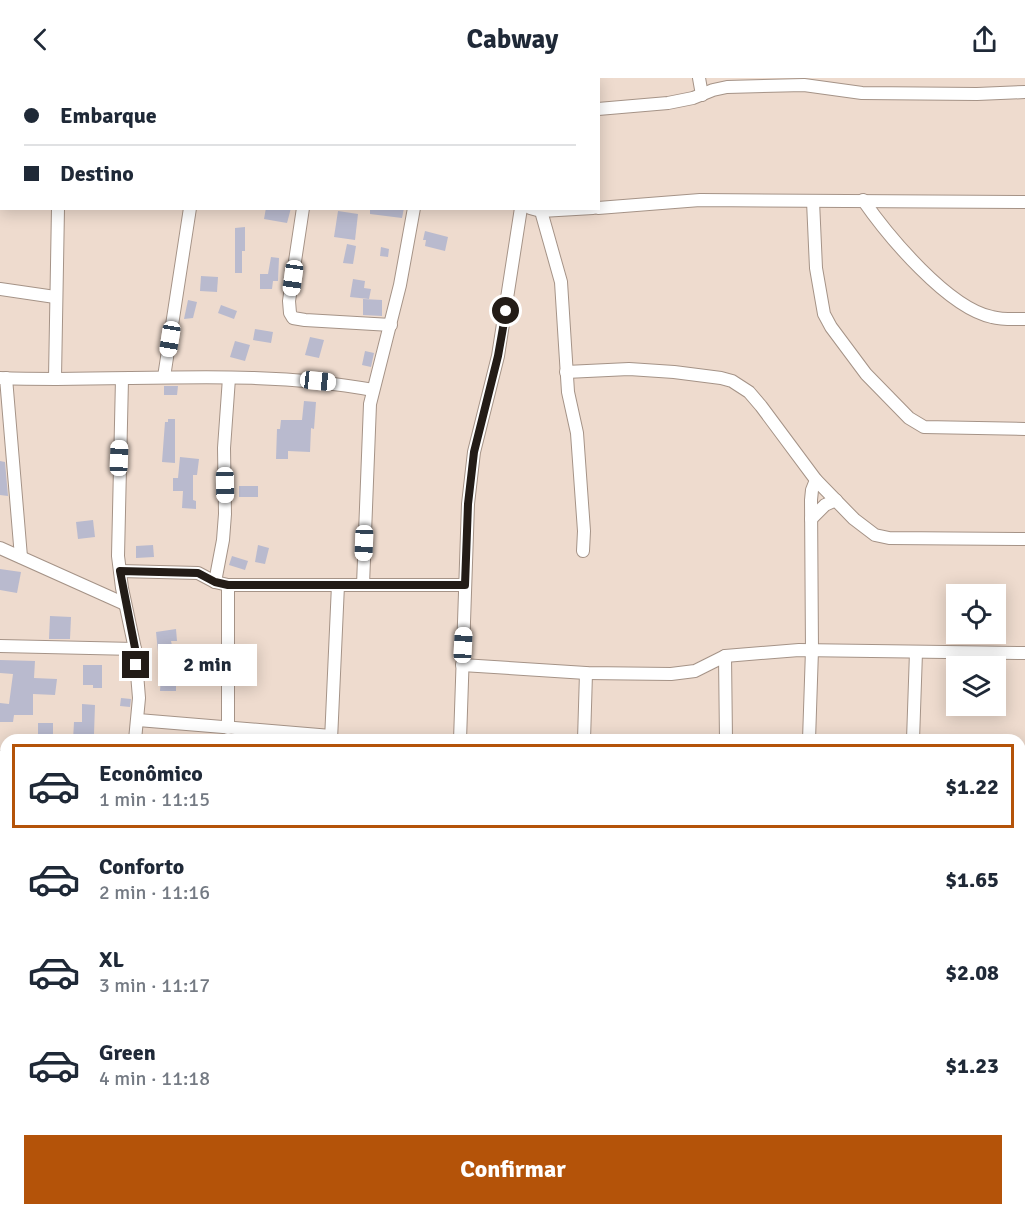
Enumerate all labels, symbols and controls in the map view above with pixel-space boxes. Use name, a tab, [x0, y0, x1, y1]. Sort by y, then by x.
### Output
icon: back	[24, 23, 57, 56]
text: Cabway	[467, 23, 558, 56]
icon: share	[968, 23, 1001, 56]
text: Embarque	[60, 102, 157, 129]
text: Destino	[60, 160, 134, 187]
car	[282, 259, 304, 297]
route start	[492, 297, 519, 324]
car	[158, 320, 182, 358]
car	[299, 370, 337, 392]
car	[109, 440, 129, 476]
car	[216, 467, 234, 503]
car	[354, 525, 374, 561]
map controls	[946, 584, 1006, 716]
button: locate	[946, 584, 1006, 644]
car	[453, 627, 473, 663]
callout: 2 min	[157, 644, 256, 686]
route end	[122, 651, 149, 678]
text: 2 min	[183, 652, 232, 677]
button: layers	[946, 656, 1006, 716]
icon: car	[27, 759, 81, 813]
text: Econômico	[99, 760, 203, 787]
text: $1.22	[945, 773, 999, 800]
text: 1 min · 11:15	[99, 787, 210, 812]
icon: car	[27, 852, 81, 906]
text: Conforto	[99, 853, 184, 880]
text: $1.65	[945, 866, 999, 893]
text: 2 min · 11:16	[99, 880, 210, 905]
icon: car	[27, 945, 81, 999]
text: XL	[99, 946, 124, 973]
text: $2.08	[945, 959, 999, 986]
text: 3 min · 11:17	[99, 973, 210, 998]
icon: car	[27, 1038, 81, 1092]
text: Green	[99, 1039, 156, 1066]
text: $1.23	[945, 1052, 999, 1079]
text: 4 min · 11:18	[99, 1066, 210, 1091]
button: Confirmar	[24, 1135, 1002, 1204]

